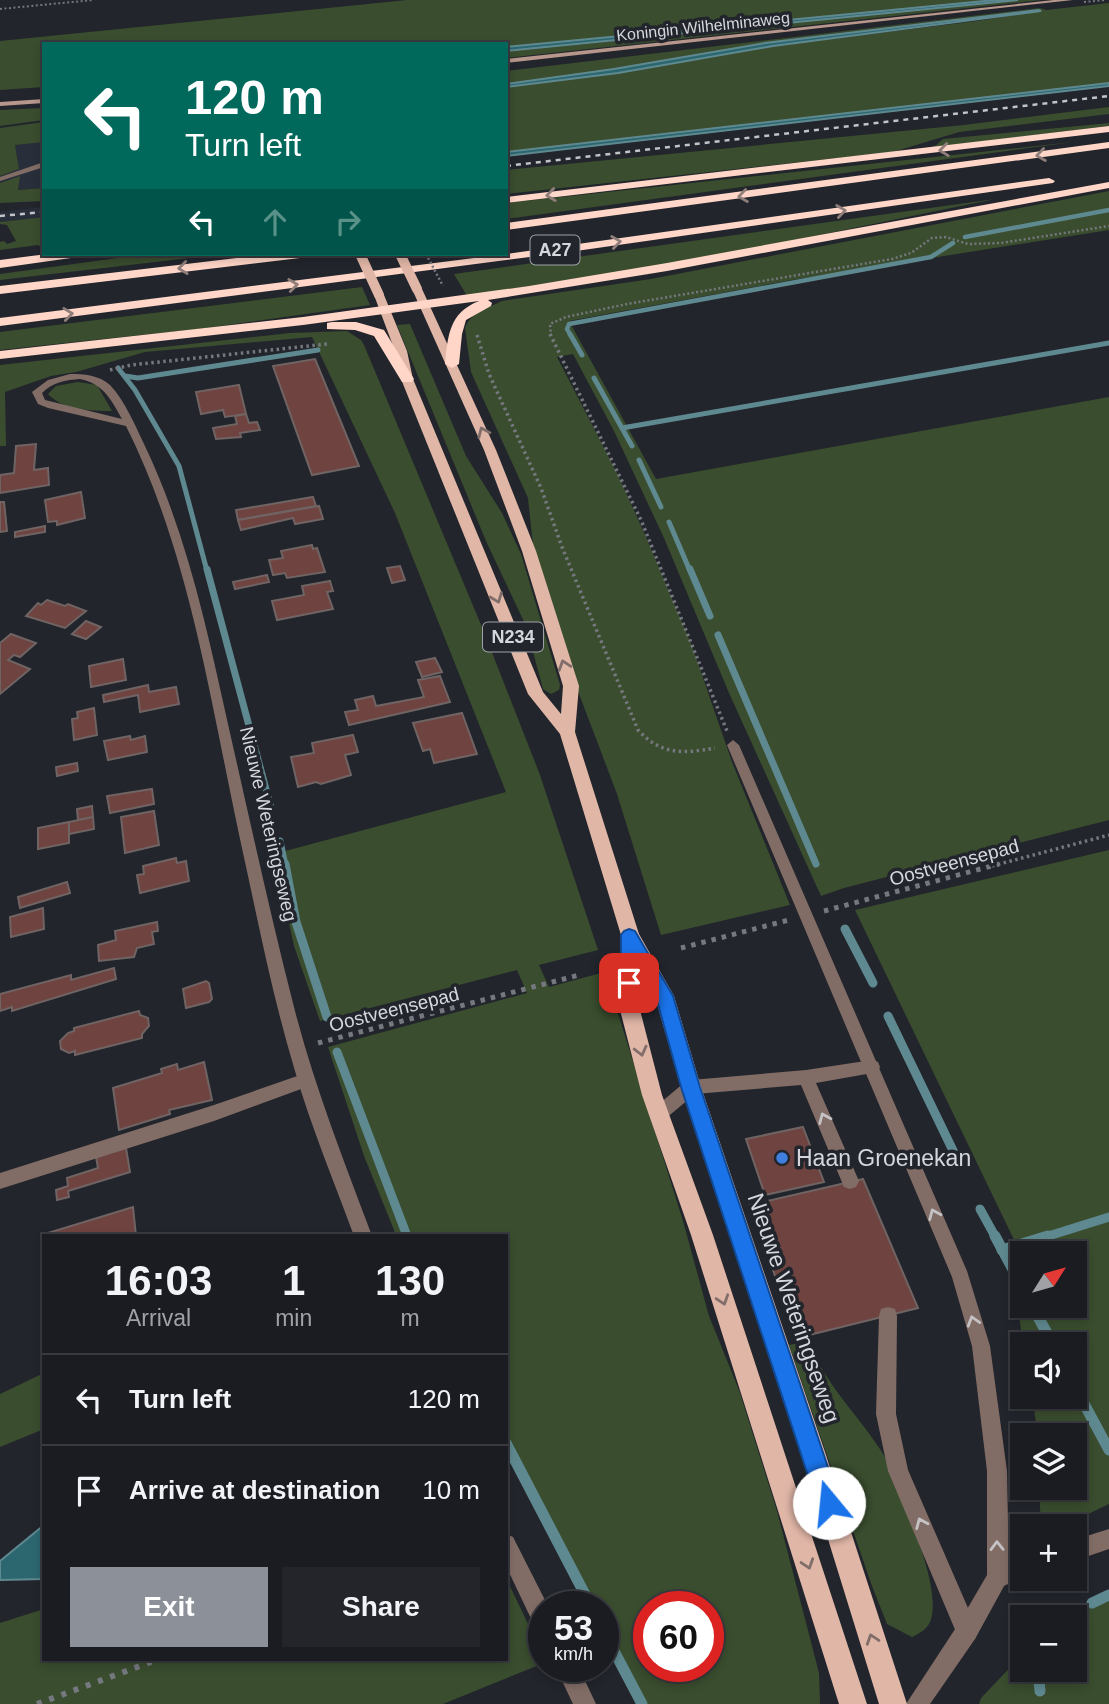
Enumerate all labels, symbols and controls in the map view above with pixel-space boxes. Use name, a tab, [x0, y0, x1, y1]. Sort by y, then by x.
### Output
street label: Koningin Wilhelminaweg	[615, 9, 791, 44]
icon: left	[70, 70, 161, 161]
text: 120 m	[185, 70, 324, 124]
text: Turn left	[185, 127, 301, 163]
one-way arrow	[938, 143, 950, 158]
one-way arrow	[1036, 147, 1047, 162]
one-way arrow	[545, 187, 557, 202]
one-way arrow	[737, 189, 749, 204]
icon: left	[183, 203, 221, 241]
icon: ahead	[256, 203, 294, 241]
icon: right	[329, 203, 367, 241]
one-way arrow	[836, 204, 847, 219]
one-way arrow	[610, 235, 622, 250]
road number: A27	[530, 236, 580, 264]
one-way arrow	[177, 260, 189, 275]
one-way arrow	[288, 278, 299, 293]
one-way arrow	[62, 306, 74, 321]
one-way arrow	[477, 427, 491, 439]
one-way arrow	[489, 591, 503, 603]
road number: N234	[483, 622, 543, 652]
one-way arrow	[558, 660, 572, 672]
street label: Nieuwe Weteringseweg	[236, 725, 301, 924]
street label: Oostveensepad	[887, 835, 1021, 890]
pin	[599, 953, 659, 1013]
icon: arrive	[610, 964, 648, 1002]
street label: Oostveensepad	[327, 983, 461, 1036]
one-way arrow	[633, 1045, 647, 1057]
one-way arrow	[818, 1113, 832, 1125]
place label: Haan Groenekan	[796, 1145, 971, 1171]
marker: Haan Groenekan	[774, 1150, 790, 1166]
street label: Nieuwe Weteringseweg	[742, 1190, 846, 1426]
one-way arrow	[928, 1209, 942, 1222]
north arrow	[1010, 1241, 1087, 1318]
map controls	[1010, 1241, 1087, 1682]
text: 16:03	[105, 1257, 212, 1304]
text: 1	[282, 1257, 305, 1304]
text: 130	[375, 1257, 445, 1304]
one-way arrow	[715, 1294, 730, 1306]
text: Arrival	[126, 1305, 191, 1331]
text: min	[275, 1305, 312, 1331]
text: m	[401, 1305, 420, 1331]
one-way arrow	[967, 1315, 982, 1327]
button: sound	[1010, 1332, 1087, 1409]
icon: left	[70, 1381, 108, 1419]
text: Turn left	[129, 1384, 231, 1414]
text: 120 m	[408, 1384, 480, 1414]
button: layers	[1010, 1423, 1087, 1500]
position arrow	[792, 1466, 866, 1540]
icon: arrive	[70, 1472, 108, 1510]
text: Arrive at destination	[129, 1475, 380, 1505]
text: 10 m	[422, 1475, 480, 1505]
button: +	[1010, 1514, 1087, 1591]
one-way arrow	[915, 1518, 929, 1531]
one-way arrow	[990, 1541, 1005, 1552]
one-way arrow	[800, 1557, 814, 1569]
button: Exit	[70, 1567, 268, 1647]
button: Share	[282, 1567, 480, 1647]
speed limit sign: 60	[633, 1591, 724, 1682]
button: −	[1010, 1605, 1087, 1682]
text: 53	[554, 1608, 593, 1647]
one-way arrow	[866, 1633, 880, 1646]
text: km/h	[554, 1644, 593, 1664]

